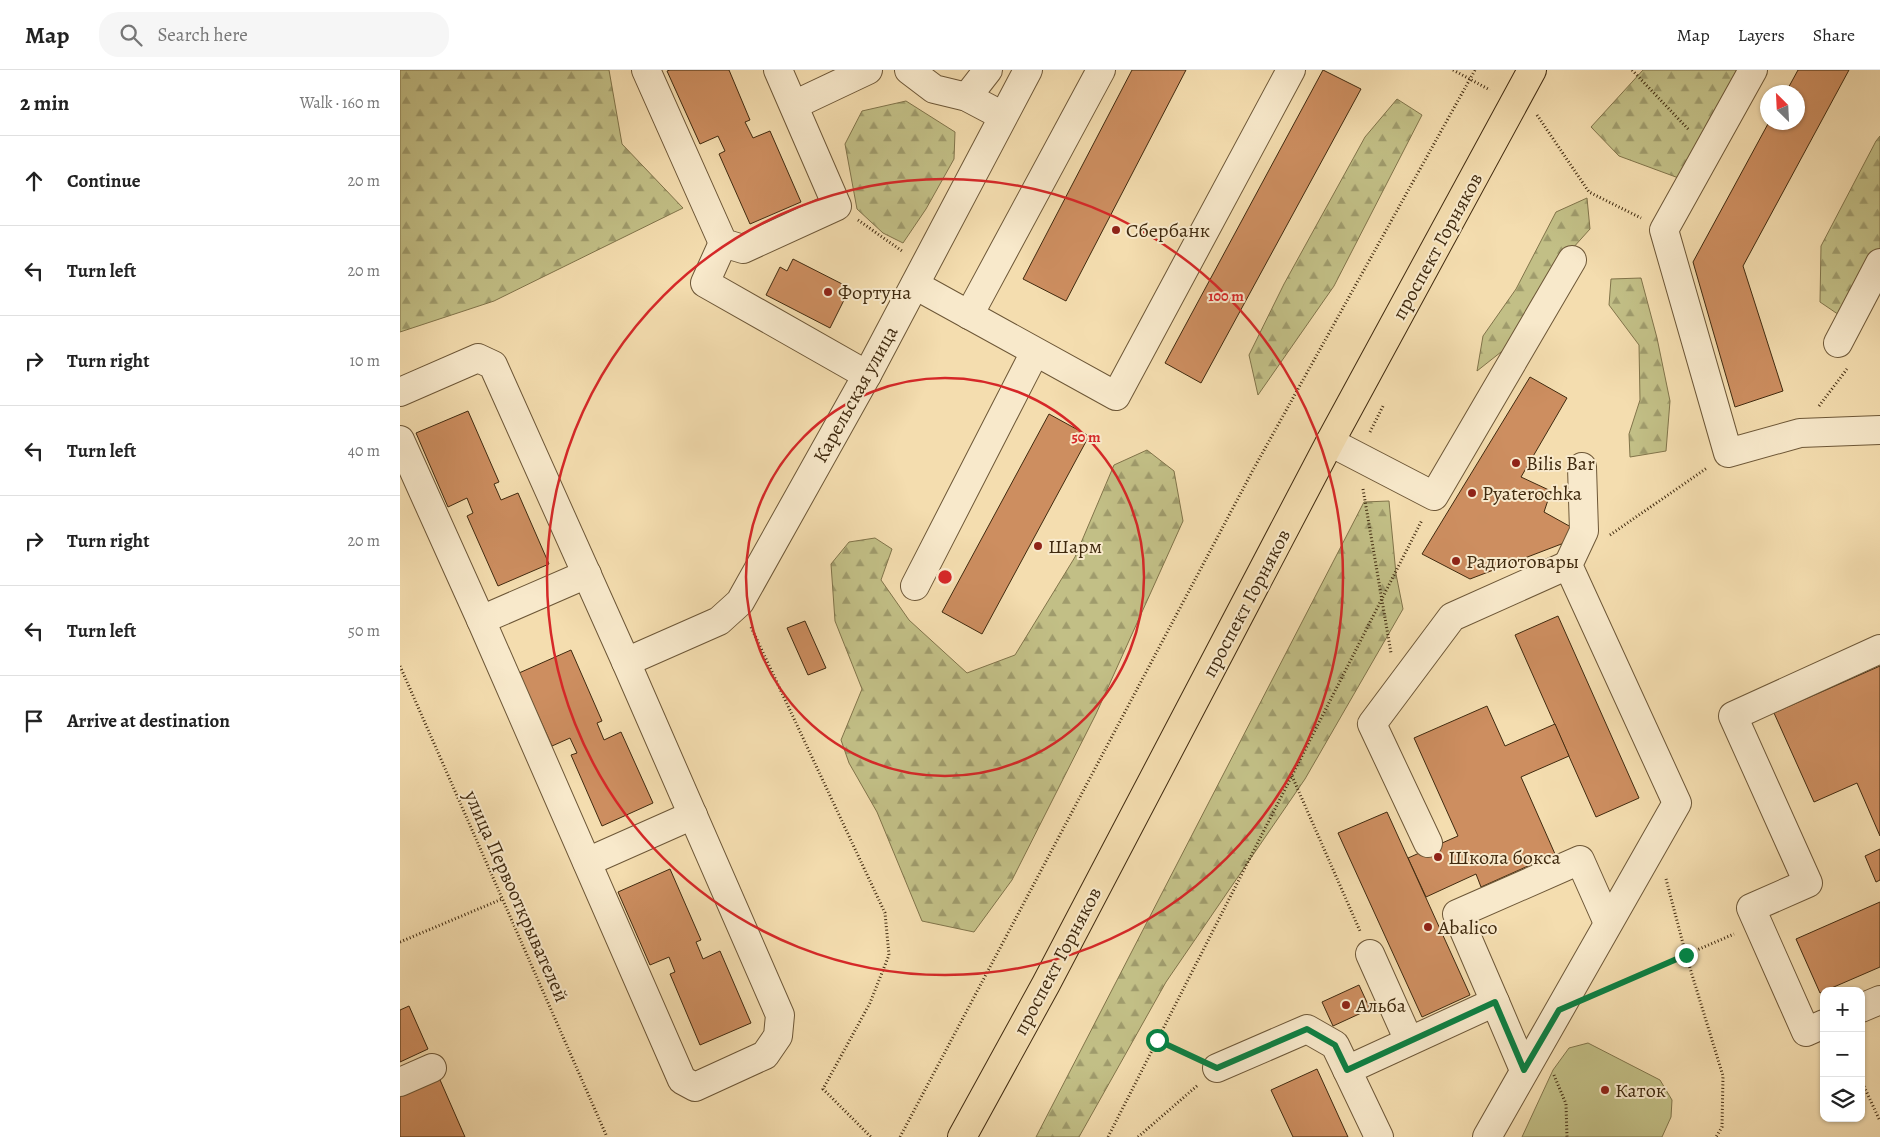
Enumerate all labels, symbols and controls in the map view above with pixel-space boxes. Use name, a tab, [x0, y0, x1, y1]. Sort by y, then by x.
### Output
search box	[99, 12, 449, 57]
text: Map	[25, 19, 69, 51]
icon: search	[117, 21, 145, 49]
text: Search here	[157, 22, 248, 48]
text: Map	[1677, 23, 1710, 47]
text: Layers	[1738, 23, 1785, 47]
text: Share	[1813, 23, 1855, 47]
north arrow	[1760, 85, 1805, 130]
text: 2 min	[20, 89, 69, 117]
text: Walk · 160 m	[300, 92, 380, 114]
icon: ahead	[20, 167, 48, 195]
text: Continue	[67, 168, 141, 194]
street label: проспект Горняков	[1386, 168, 1489, 325]
text: 20 m	[347, 170, 380, 192]
place label: Сбербанк	[1126, 217, 1210, 244]
marker: Сбербанк	[1110, 224, 1122, 236]
icon: left	[20, 257, 48, 285]
text: Turn left	[67, 258, 136, 284]
text: 20 m	[347, 260, 380, 282]
place label: Фортуна	[838, 279, 912, 306]
marker: Фортуна	[822, 286, 834, 298]
text: 100 m	[1208, 286, 1244, 306]
street label: Карельская улица	[807, 320, 905, 468]
icon: right	[20, 347, 48, 375]
text: Turn right	[67, 348, 149, 374]
text: 10 m	[350, 350, 380, 372]
text: 50 m	[1071, 427, 1101, 447]
icon: left	[20, 437, 48, 465]
text: Turn left	[67, 438, 136, 464]
text: 40 m	[348, 440, 380, 462]
place label: Bilis Bar	[1526, 450, 1595, 477]
marker: Bilis Bar	[1510, 457, 1522, 469]
place label: Pyaterochka	[1482, 480, 1583, 507]
marker: Pyaterochka	[1466, 487, 1478, 499]
street label: проспект Горняков	[1196, 524, 1297, 682]
icon: right	[20, 527, 48, 555]
text: Turn right	[67, 528, 149, 554]
text: 20 m	[347, 530, 380, 552]
place label: Шарм	[1048, 533, 1102, 560]
marker: Шарм	[1032, 540, 1044, 552]
place label: Радиотовары	[1466, 548, 1579, 575]
marker: Радиотовары	[1450, 555, 1462, 567]
centre of rings	[936, 568, 954, 586]
icon: left	[20, 617, 48, 645]
text: Turn left	[67, 618, 136, 644]
text: 50 m	[348, 620, 380, 642]
icon: arrive	[20, 707, 48, 735]
text: Arrive at destination	[67, 708, 230, 734]
street label: улица Первооткрывателей	[457, 785, 575, 1006]
place label: Школа бокса	[1448, 844, 1561, 871]
marker: Школа бокса	[1432, 851, 1444, 863]
street label: проспект Горняков	[1007, 882, 1108, 1040]
place label: Abalico	[1437, 914, 1497, 941]
marker: Abalico	[1422, 921, 1434, 933]
route end	[1675, 944, 1698, 967]
map controls	[1820, 987, 1865, 1122]
button: +	[1820, 987, 1865, 1032]
place label: Альба	[1355, 992, 1407, 1019]
marker: Альба	[1340, 999, 1352, 1011]
route start	[1146, 1029, 1169, 1052]
button: −	[1820, 1032, 1865, 1077]
place label: Каток	[1615, 1077, 1666, 1104]
button: layers	[1820, 1077, 1865, 1122]
marker: Каток	[1599, 1084, 1611, 1096]

